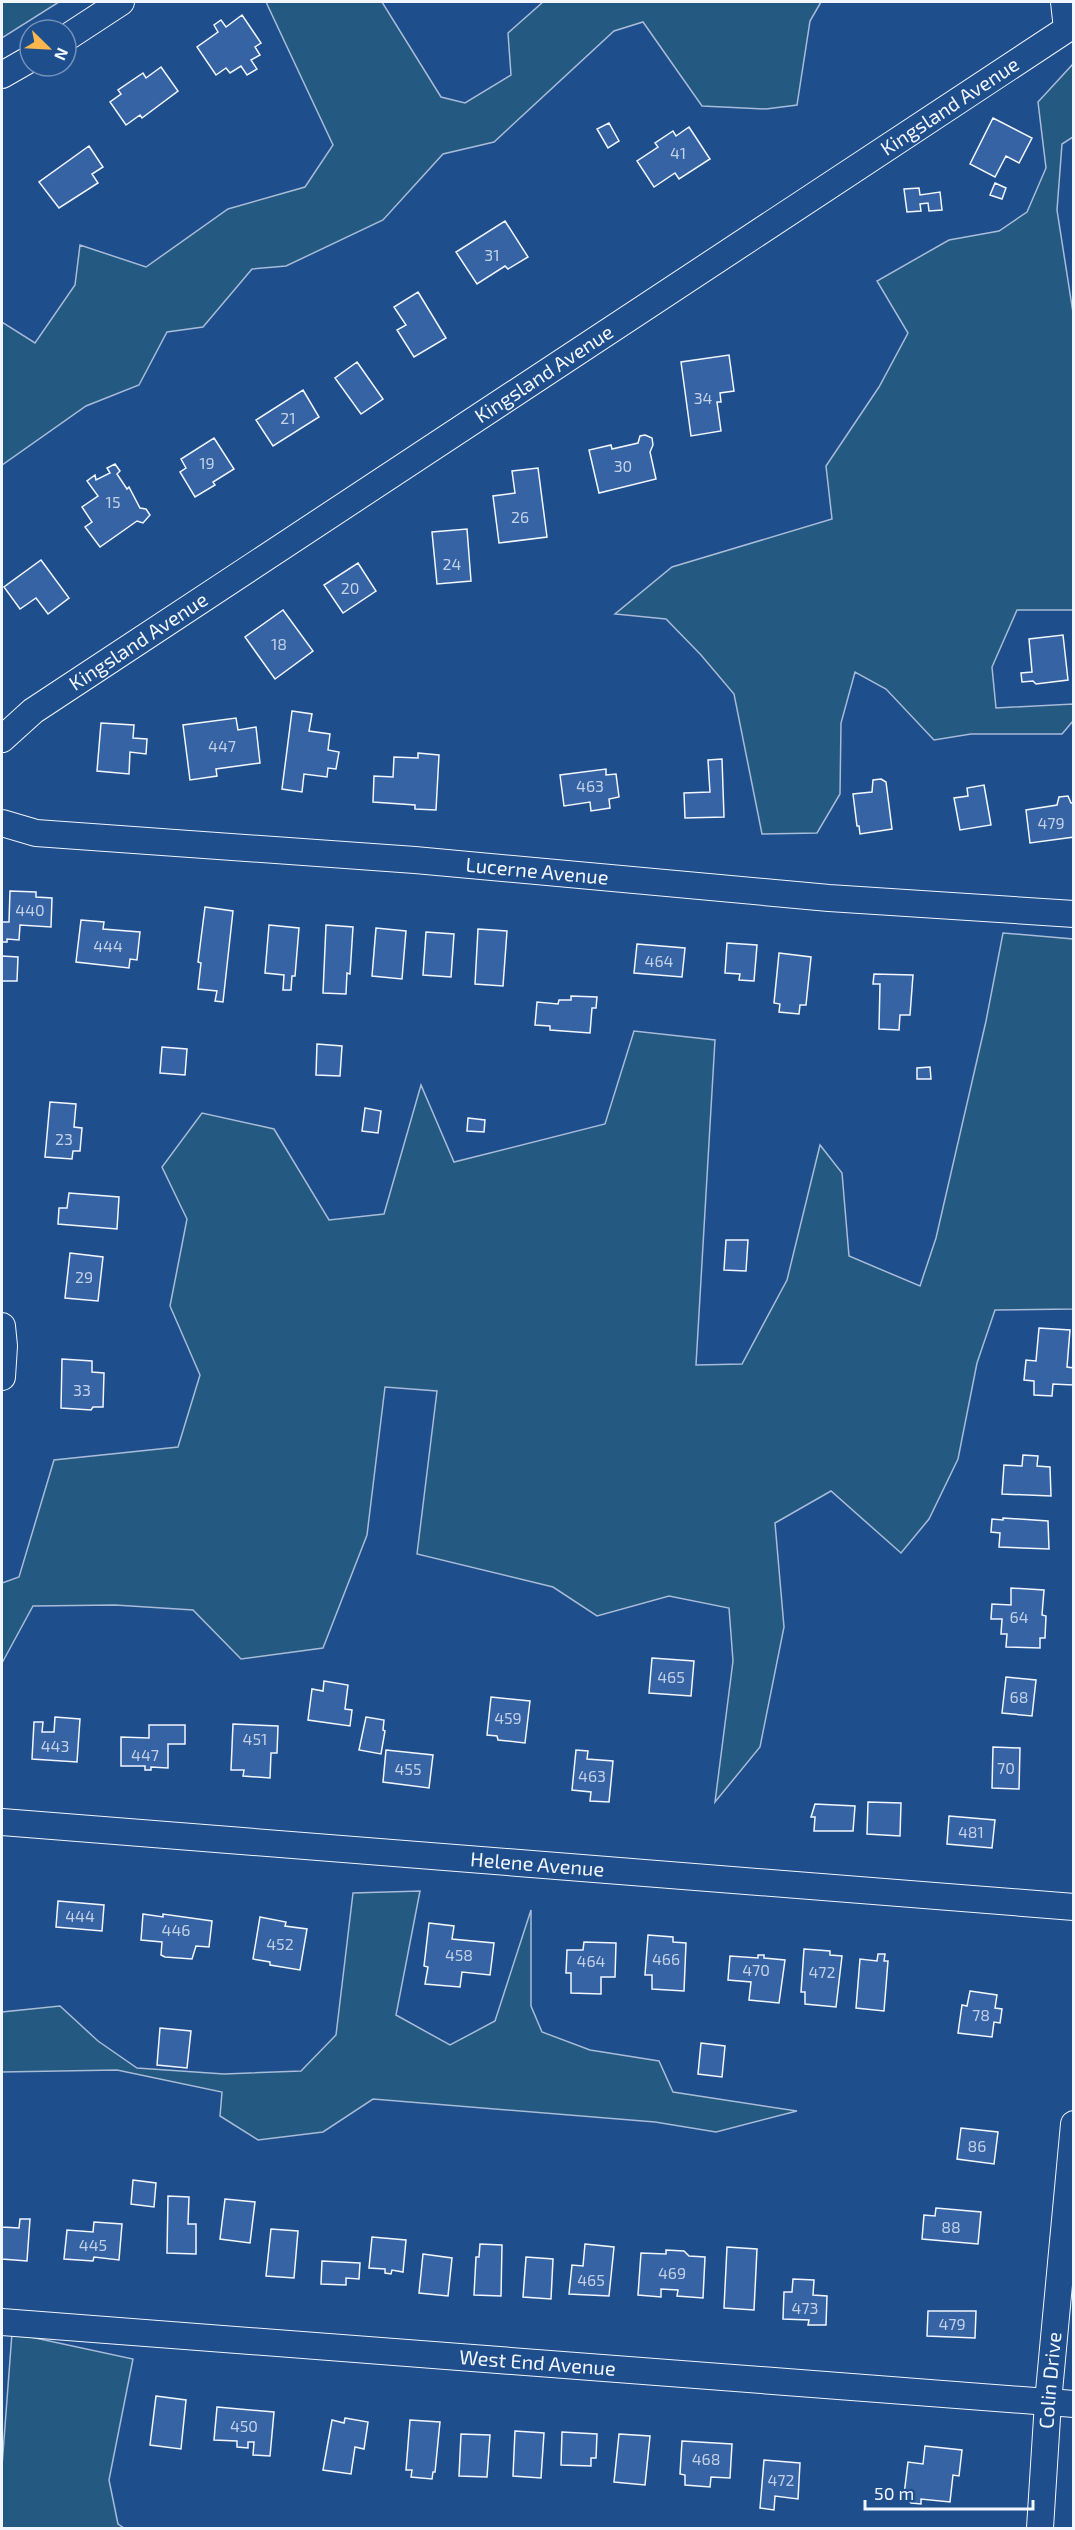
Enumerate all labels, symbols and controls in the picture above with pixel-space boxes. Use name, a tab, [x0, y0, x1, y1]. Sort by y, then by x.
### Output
north arrow	[18, 18, 78, 78]
text: N	[51, 45, 73, 63]
street label: Kingsland Avenue	[875, 51, 1023, 160]
house number: 41	[670, 143, 686, 162]
house number: 31	[484, 245, 500, 264]
street label: Kingsland Avenue	[470, 319, 617, 427]
house number: 34	[694, 388, 713, 407]
house number: 21	[280, 408, 296, 427]
house number: 19	[199, 453, 215, 472]
house number: 30	[614, 456, 632, 475]
house number: 15	[106, 492, 120, 511]
house number: 26	[511, 507, 529, 526]
house number: 24	[443, 554, 462, 573]
house number: 20	[341, 578, 359, 597]
street label: Kingsland Avenue	[64, 586, 212, 695]
house number: 18	[271, 634, 287, 653]
house number: 447	[208, 736, 236, 755]
house number: 463	[576, 776, 604, 795]
house number: 479	[1037, 813, 1065, 832]
street label: Lucerne Avenue	[465, 852, 610, 889]
house number: 440	[15, 900, 45, 919]
house number: 444	[93, 936, 123, 955]
house number: 464	[645, 951, 674, 970]
house number: 23	[55, 1129, 73, 1148]
house number: 29	[75, 1267, 93, 1286]
house number: 33	[73, 1380, 91, 1399]
house number: 64	[1010, 1607, 1029, 1626]
house number: 465	[657, 1667, 685, 1686]
house number: 68	[1010, 1687, 1028, 1706]
house number: 459	[494, 1708, 522, 1727]
house number: 451	[243, 1729, 267, 1748]
house number: 443	[41, 1736, 69, 1755]
house number: 447	[131, 1745, 159, 1764]
house number: 70	[997, 1758, 1015, 1777]
house number: 455	[395, 1759, 422, 1778]
house number: 463	[578, 1766, 606, 1785]
house number: 481	[958, 1822, 984, 1841]
street label: Helene Avenue	[470, 1846, 605, 1881]
house number: 444	[65, 1906, 95, 1925]
house number: 446	[162, 1920, 190, 1939]
house number: 452	[266, 1934, 294, 1953]
house number: 458	[445, 1945, 473, 1964]
house number: 466	[652, 1949, 680, 1968]
house number: 464	[577, 1951, 606, 1970]
house number: 470	[742, 1960, 770, 1979]
house number: 472	[808, 1962, 836, 1981]
house number: 78	[972, 2005, 990, 2024]
house number: 86	[968, 2136, 986, 2155]
house number: 88	[941, 2217, 961, 2236]
house number: 445	[79, 2235, 107, 2254]
house number: 469	[658, 2263, 686, 2282]
house number: 465	[577, 2270, 605, 2289]
house number: 473	[792, 2298, 818, 2317]
house number: 479	[938, 2314, 966, 2333]
street label: Colin Drive	[1033, 2331, 1066, 2430]
street label: West End Avenue	[458, 2344, 617, 2380]
house number: 450	[230, 2416, 258, 2435]
house number: 468	[692, 2449, 720, 2468]
house number: 472	[767, 2470, 795, 2489]
scale bar	[865, 2473, 1033, 2511]
text: 50 m	[874, 2482, 914, 2504]

